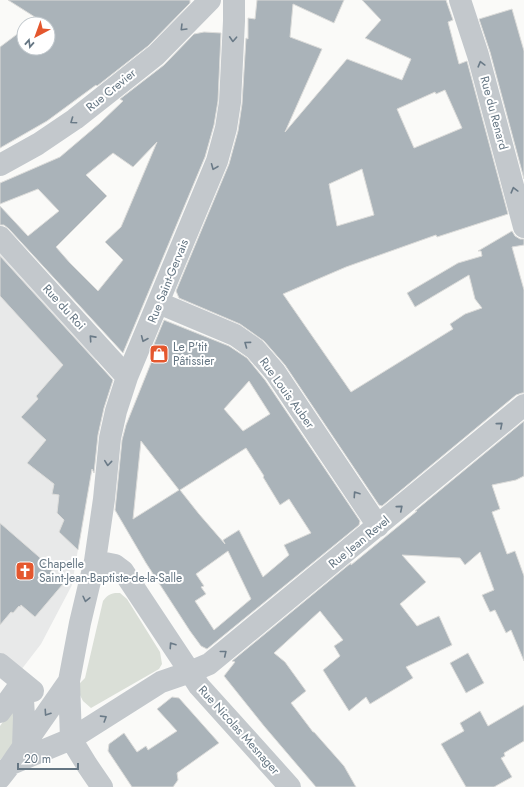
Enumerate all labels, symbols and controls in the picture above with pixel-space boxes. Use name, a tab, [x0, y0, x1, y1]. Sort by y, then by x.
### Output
north arrow	[16, 16, 56, 56]
one-way arrow	[180, 23, 187, 31]
text: N	[21, 35, 38, 52]
one-way arrow	[229, 36, 238, 42]
one-way arrow	[477, 61, 486, 68]
street label: Rue Crevier	[82, 64, 141, 116]
street label: Rue du Renard	[476, 74, 512, 152]
one-way arrow	[70, 116, 77, 123]
one-way arrow	[211, 163, 219, 170]
one-way arrow	[510, 186, 519, 193]
street label: Rue Saint-Gervais	[143, 236, 193, 326]
street label: Rue du Roi	[39, 280, 89, 334]
one-way arrow	[89, 335, 96, 343]
one-way arrow	[140, 335, 148, 342]
place label: Le P'tit Pâtissier	[173, 338, 215, 370]
one-way arrow	[245, 342, 252, 349]
shop icon: Le P'tit Pâtissier	[148, 343, 170, 365]
street label: Rue Louis Auber	[255, 354, 319, 433]
one-way arrow	[495, 423, 502, 430]
one-way arrow	[103, 460, 112, 466]
one-way arrow	[353, 491, 361, 498]
one-way arrow	[395, 506, 402, 513]
street label: Rue Jean Revel	[324, 512, 394, 572]
place label: Chapelle Saint-Jean-Baptiste-de-la-Salle	[39, 555, 182, 587]
church icon: Chapelle Saint-Jean-Baptiste-de-la-Salle	[14, 560, 36, 582]
one-way arrow	[82, 595, 90, 602]
one-way arrow	[170, 642, 177, 649]
one-way arrow	[219, 650, 226, 657]
street label: Rue Nicolas Mesnager	[194, 681, 285, 779]
one-way arrow	[44, 709, 51, 716]
one-way arrow	[100, 715, 107, 723]
scale bar	[18, 745, 78, 771]
text: 20 m	[24, 750, 51, 768]

